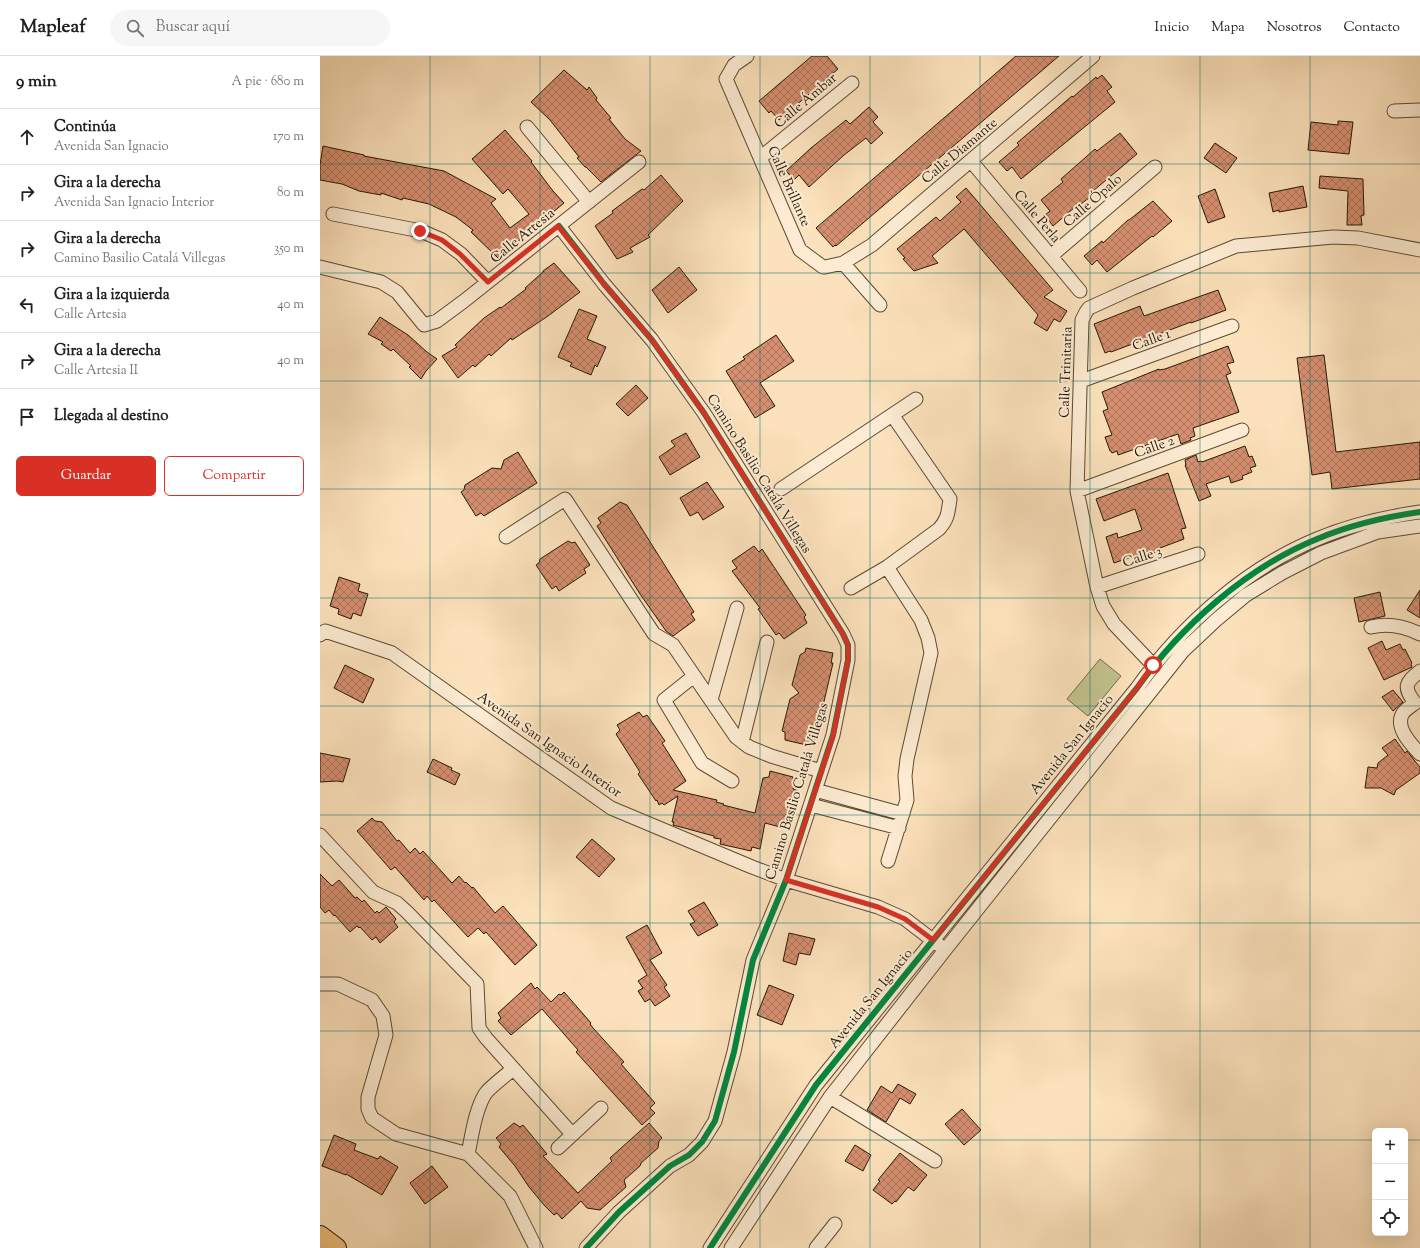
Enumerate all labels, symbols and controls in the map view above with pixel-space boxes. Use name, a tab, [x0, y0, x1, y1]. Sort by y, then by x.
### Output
search box	[110, 10, 390, 46]
text: Mapleaf	[20, 14, 86, 41]
icon: search	[124, 17, 146, 39]
text: Buscar aquí	[156, 17, 230, 38]
text: Inicio	[1155, 18, 1189, 38]
text: Mapa	[1211, 18, 1245, 38]
text: Nosotros	[1267, 18, 1322, 38]
text: Contacto	[1344, 18, 1400, 38]
street label: Calle Ámbar	[770, 69, 843, 134]
text: 9 min	[16, 70, 57, 94]
text: A pie · 680 m	[232, 73, 304, 91]
street label: Calle Diamante	[918, 114, 1003, 189]
text: Continúa	[54, 117, 116, 138]
icon: ahead	[16, 126, 38, 148]
text: 170 m	[273, 128, 304, 146]
text: Avenida San Ignacio	[54, 138, 169, 156]
street label: Calle Brillante	[761, 143, 815, 230]
street label: Calle Ópalo	[1059, 170, 1127, 233]
text: Gira a la derecha	[54, 173, 161, 194]
icon: right	[16, 182, 38, 204]
text: 80 m	[277, 184, 304, 202]
street label: Calle Perla	[1008, 186, 1065, 249]
text: Avenida San Ignacio Interior	[54, 194, 214, 212]
street label: Calle Artesia	[487, 204, 560, 269]
route end	[411, 222, 429, 240]
text: Gira a la derecha	[54, 229, 161, 250]
icon: right	[16, 238, 38, 260]
text: 350 m	[274, 240, 304, 258]
text: Camino Basilio Catalá Villegas	[54, 250, 225, 268]
text: Gira a la izquierda	[54, 285, 170, 306]
icon: left	[16, 294, 38, 316]
text: 40 m	[277, 296, 304, 314]
text: Calle Artesia	[54, 306, 127, 324]
street label: Calle Trinitaria	[1055, 325, 1079, 418]
street label: Calle 1	[1130, 325, 1174, 357]
text: Gira a la derecha	[54, 341, 161, 362]
icon: right	[16, 350, 38, 372]
text: 40 m	[277, 352, 304, 370]
text: Calle Artesia II	[54, 362, 138, 380]
street label: Camino Basilio Catalá Villegas	[701, 391, 816, 558]
icon: arrive	[16, 406, 38, 428]
text: Llegada al destino	[54, 406, 169, 427]
street label: Calle 2	[1132, 431, 1178, 464]
button: Guardar	[16, 456, 156, 496]
button: Compartir	[164, 456, 304, 496]
street label: Calle 3	[1120, 542, 1165, 574]
route start	[1144, 656, 1162, 674]
street label: Avenida San Ignacio Interior	[472, 688, 626, 804]
street label: Avenida San Ignacio	[1026, 691, 1119, 800]
street label: Camino Basilio Catalá Villegas	[761, 700, 834, 883]
street label: Avenida San Ignacio	[825, 945, 918, 1054]
map controls	[1372, 1128, 1408, 1236]
button: +	[1372, 1128, 1408, 1164]
button: −	[1372, 1164, 1408, 1200]
button: locate	[1372, 1200, 1408, 1236]

